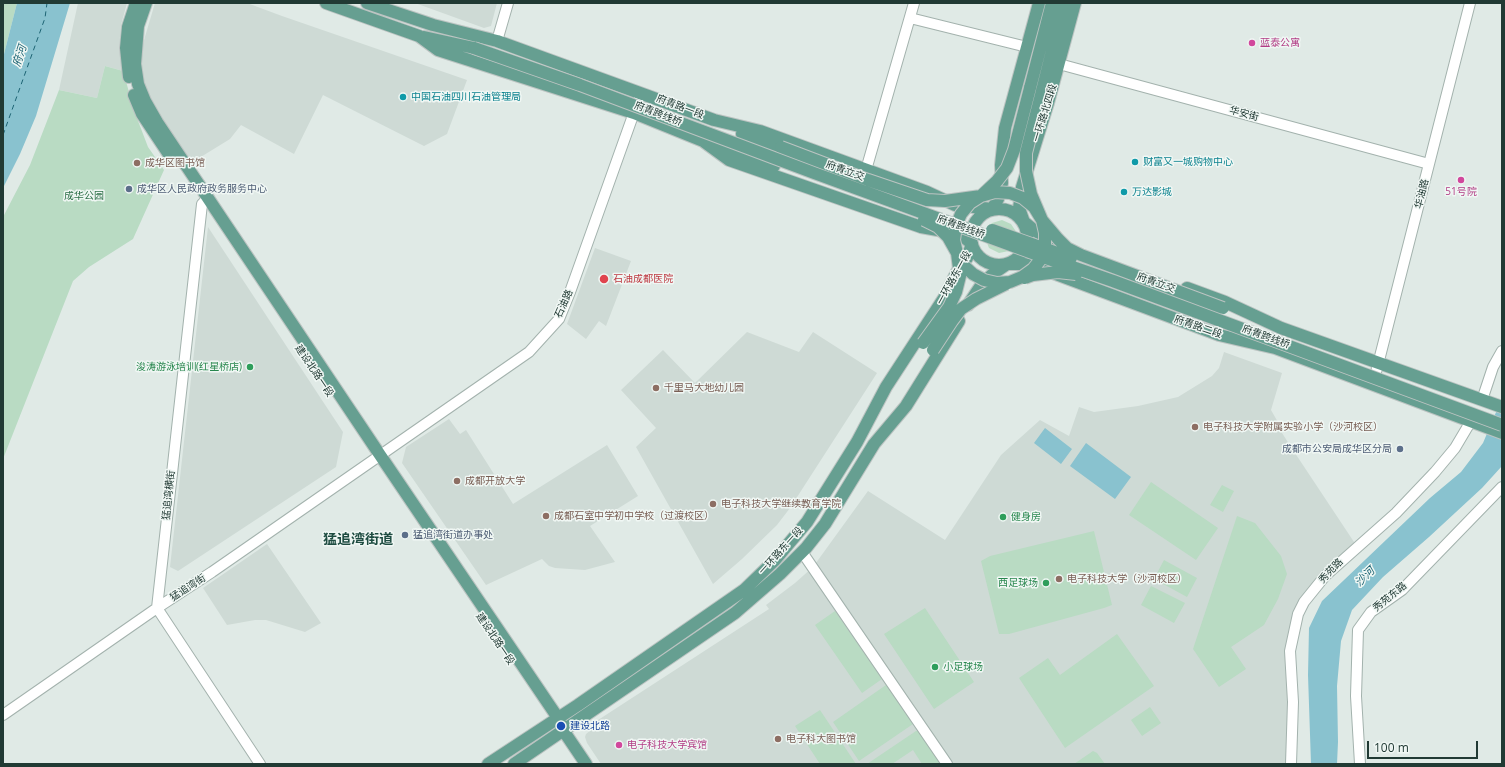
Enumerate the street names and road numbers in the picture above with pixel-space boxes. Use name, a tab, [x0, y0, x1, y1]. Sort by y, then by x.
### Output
street label: 一环路北四段	[1030, 83, 1060, 143]
street label: 府青路一段	[655, 92, 705, 122]
street label: 府青跨线桥	[633, 99, 683, 129]
street label: 华安街	[1228, 104, 1260, 124]
street label: 府青立交	[824, 159, 866, 183]
street label: 华油路	[1413, 178, 1431, 210]
street label: 府青跨线桥	[935, 213, 987, 241]
street label: 一环路东一段	[934, 249, 974, 307]
street label: 府青立交	[1135, 271, 1177, 295]
street label: 石油路	[552, 288, 576, 320]
street label: 府青路二段	[1172, 313, 1224, 341]
street label: 府青跨线桥	[1240, 323, 1292, 351]
street label: 建设北路一段	[292, 343, 336, 399]
street label: 猛追湾横街	[160, 470, 178, 520]
street label: 一环路东一段	[756, 525, 806, 577]
street label: 秀苑路	[1316, 556, 1346, 586]
street label: 猛追湾街	[168, 572, 208, 604]
street label: 秀苑东路	[1371, 580, 1409, 614]
street label: 建设北路一段	[473, 611, 517, 667]

